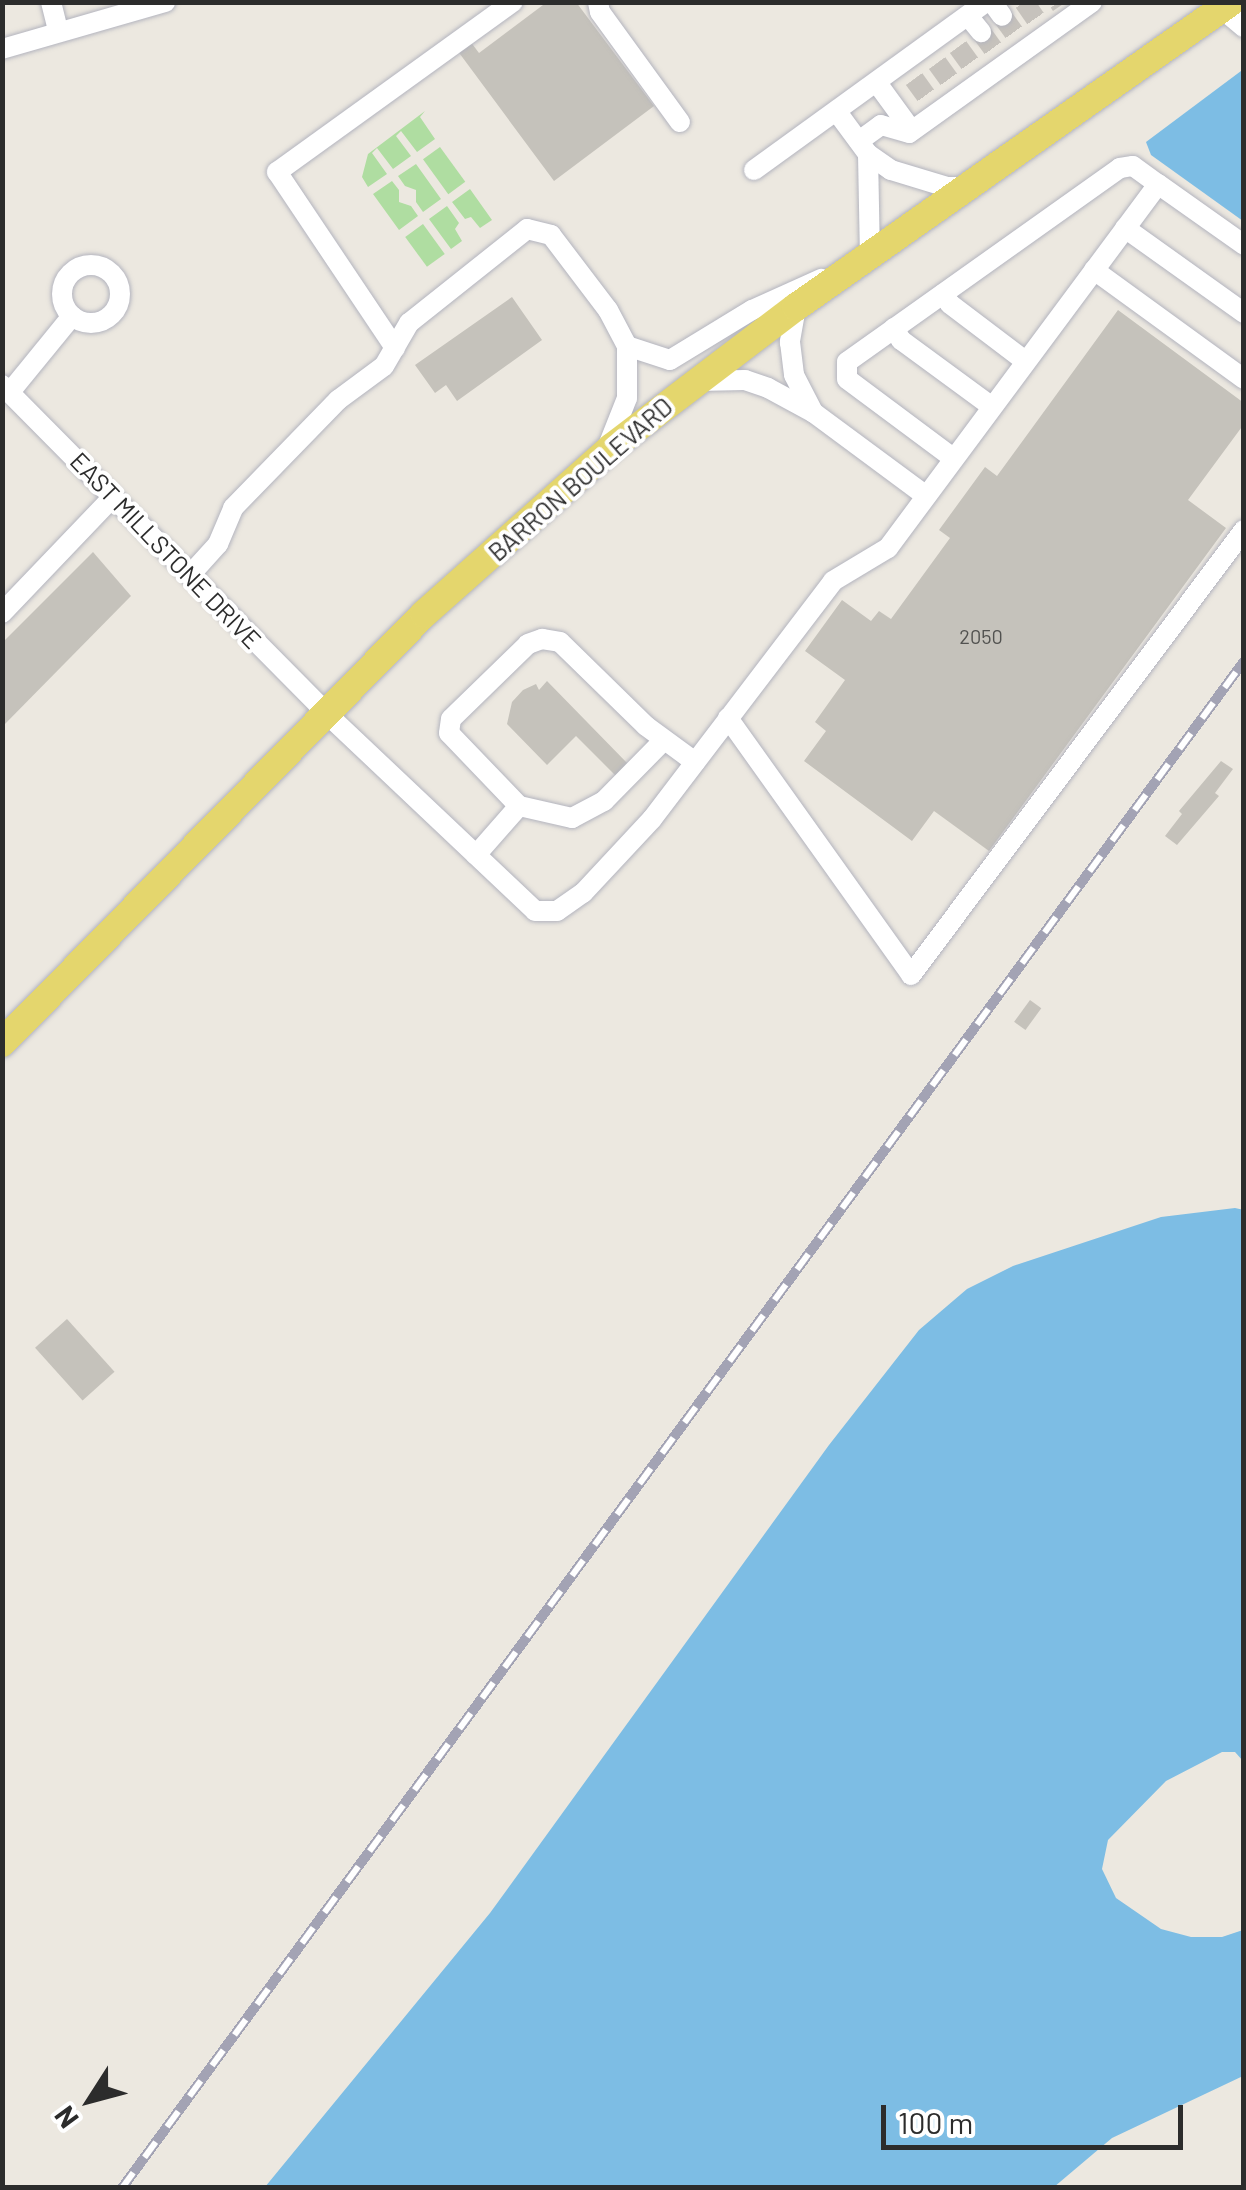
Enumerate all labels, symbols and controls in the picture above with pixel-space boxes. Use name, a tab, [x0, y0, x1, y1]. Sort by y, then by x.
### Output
street label: BARRON BOULEVARD	[482, 391, 678, 567]
street label: EAST MILLSTONE DRIVE	[64, 446, 268, 654]
house number: 2050	[959, 624, 1003, 648]
north arrow	[40, 2050, 140, 2150]
scale bar	[886, 2085, 1188, 2147]
text: N	[47, 2100, 85, 2135]
text: 100 m	[898, 2104, 973, 2140]

